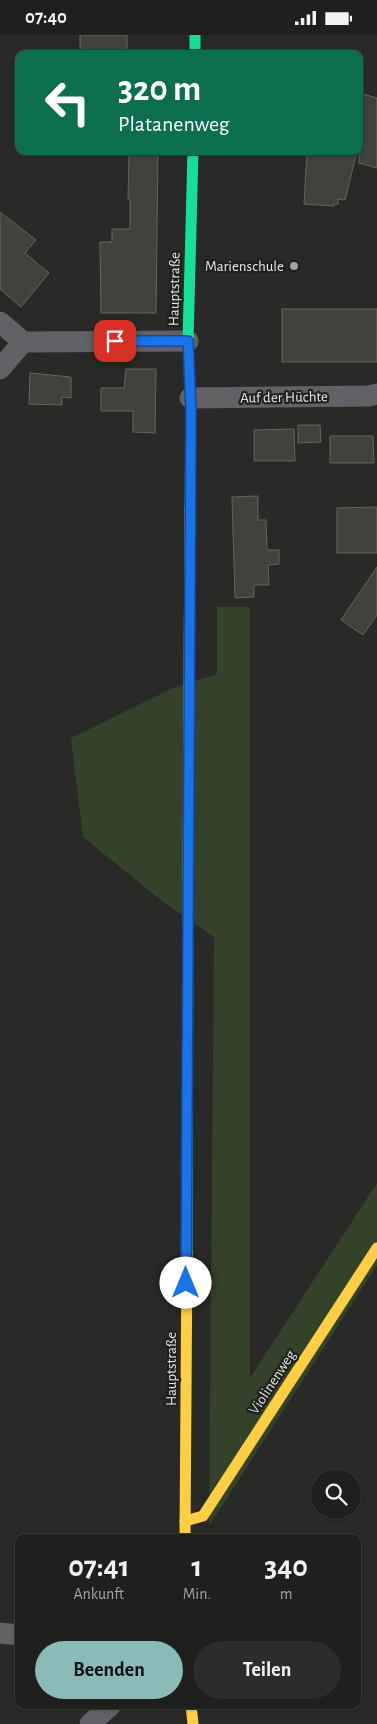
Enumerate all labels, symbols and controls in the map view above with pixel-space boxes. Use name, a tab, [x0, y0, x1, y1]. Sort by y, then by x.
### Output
text: 07:40	[25, 8, 67, 27]
icon: left	[35, 70, 100, 135]
text: 320 m	[118, 72, 201, 107]
text: Platanenweg	[118, 113, 230, 135]
street label: Hauptstraße	[166, 252, 183, 326]
place label: Marienschule	[205, 259, 284, 274]
marker: Marienschule	[288, 260, 300, 272]
pin	[94, 320, 136, 362]
icon: arrive	[101, 327, 129, 355]
street label: Auf der Hüchte	[240, 389, 328, 406]
position arrow	[159, 1256, 211, 1308]
street label: Hauptstraße	[164, 1332, 179, 1406]
street label: Violinenweg	[246, 1347, 299, 1417]
map controls	[311, 1469, 361, 1519]
button: search	[311, 1469, 361, 1519]
text: 07:41	[68, 1552, 130, 1582]
text: 1	[191, 1552, 202, 1582]
text: 340	[264, 1552, 308, 1582]
text: Ankunft	[73, 1586, 124, 1602]
text: Min.	[183, 1586, 211, 1602]
text: m	[280, 1586, 292, 1602]
button: Beenden	[35, 1641, 183, 1699]
button: Teilen	[193, 1641, 341, 1699]

